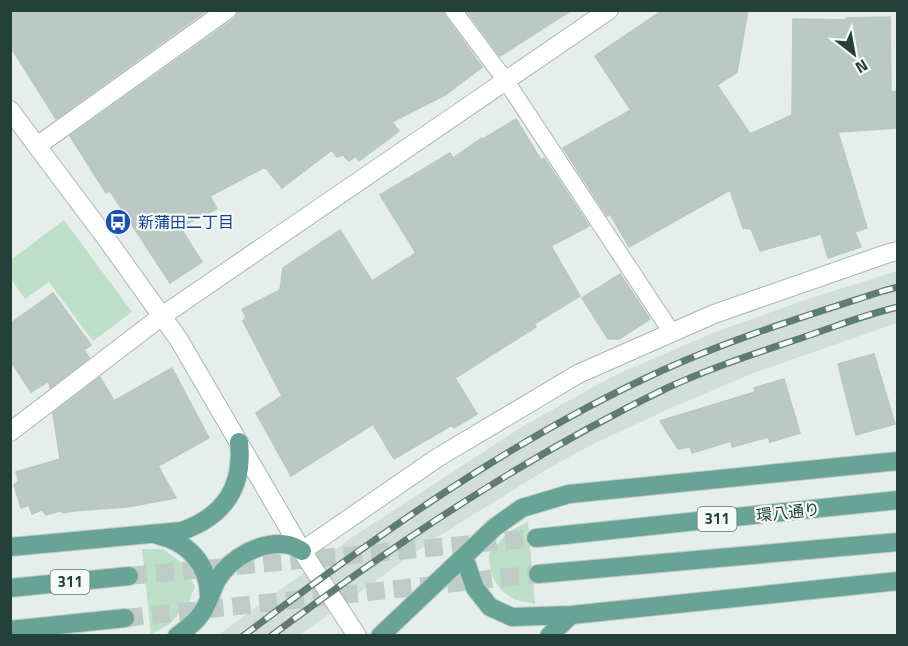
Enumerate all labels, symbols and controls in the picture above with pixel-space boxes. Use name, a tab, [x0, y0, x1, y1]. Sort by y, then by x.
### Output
north arrow	[824, 24, 884, 84]
text: N	[851, 54, 873, 80]
bus stop icon: 新蒲田二丁目	[103, 207, 133, 237]
place label: 新蒲田二丁目	[138, 210, 234, 234]
street label: 環八通り	[755, 497, 821, 527]
road number: 311	[698, 507, 736, 531]
road number: 311	[50, 570, 90, 594]

